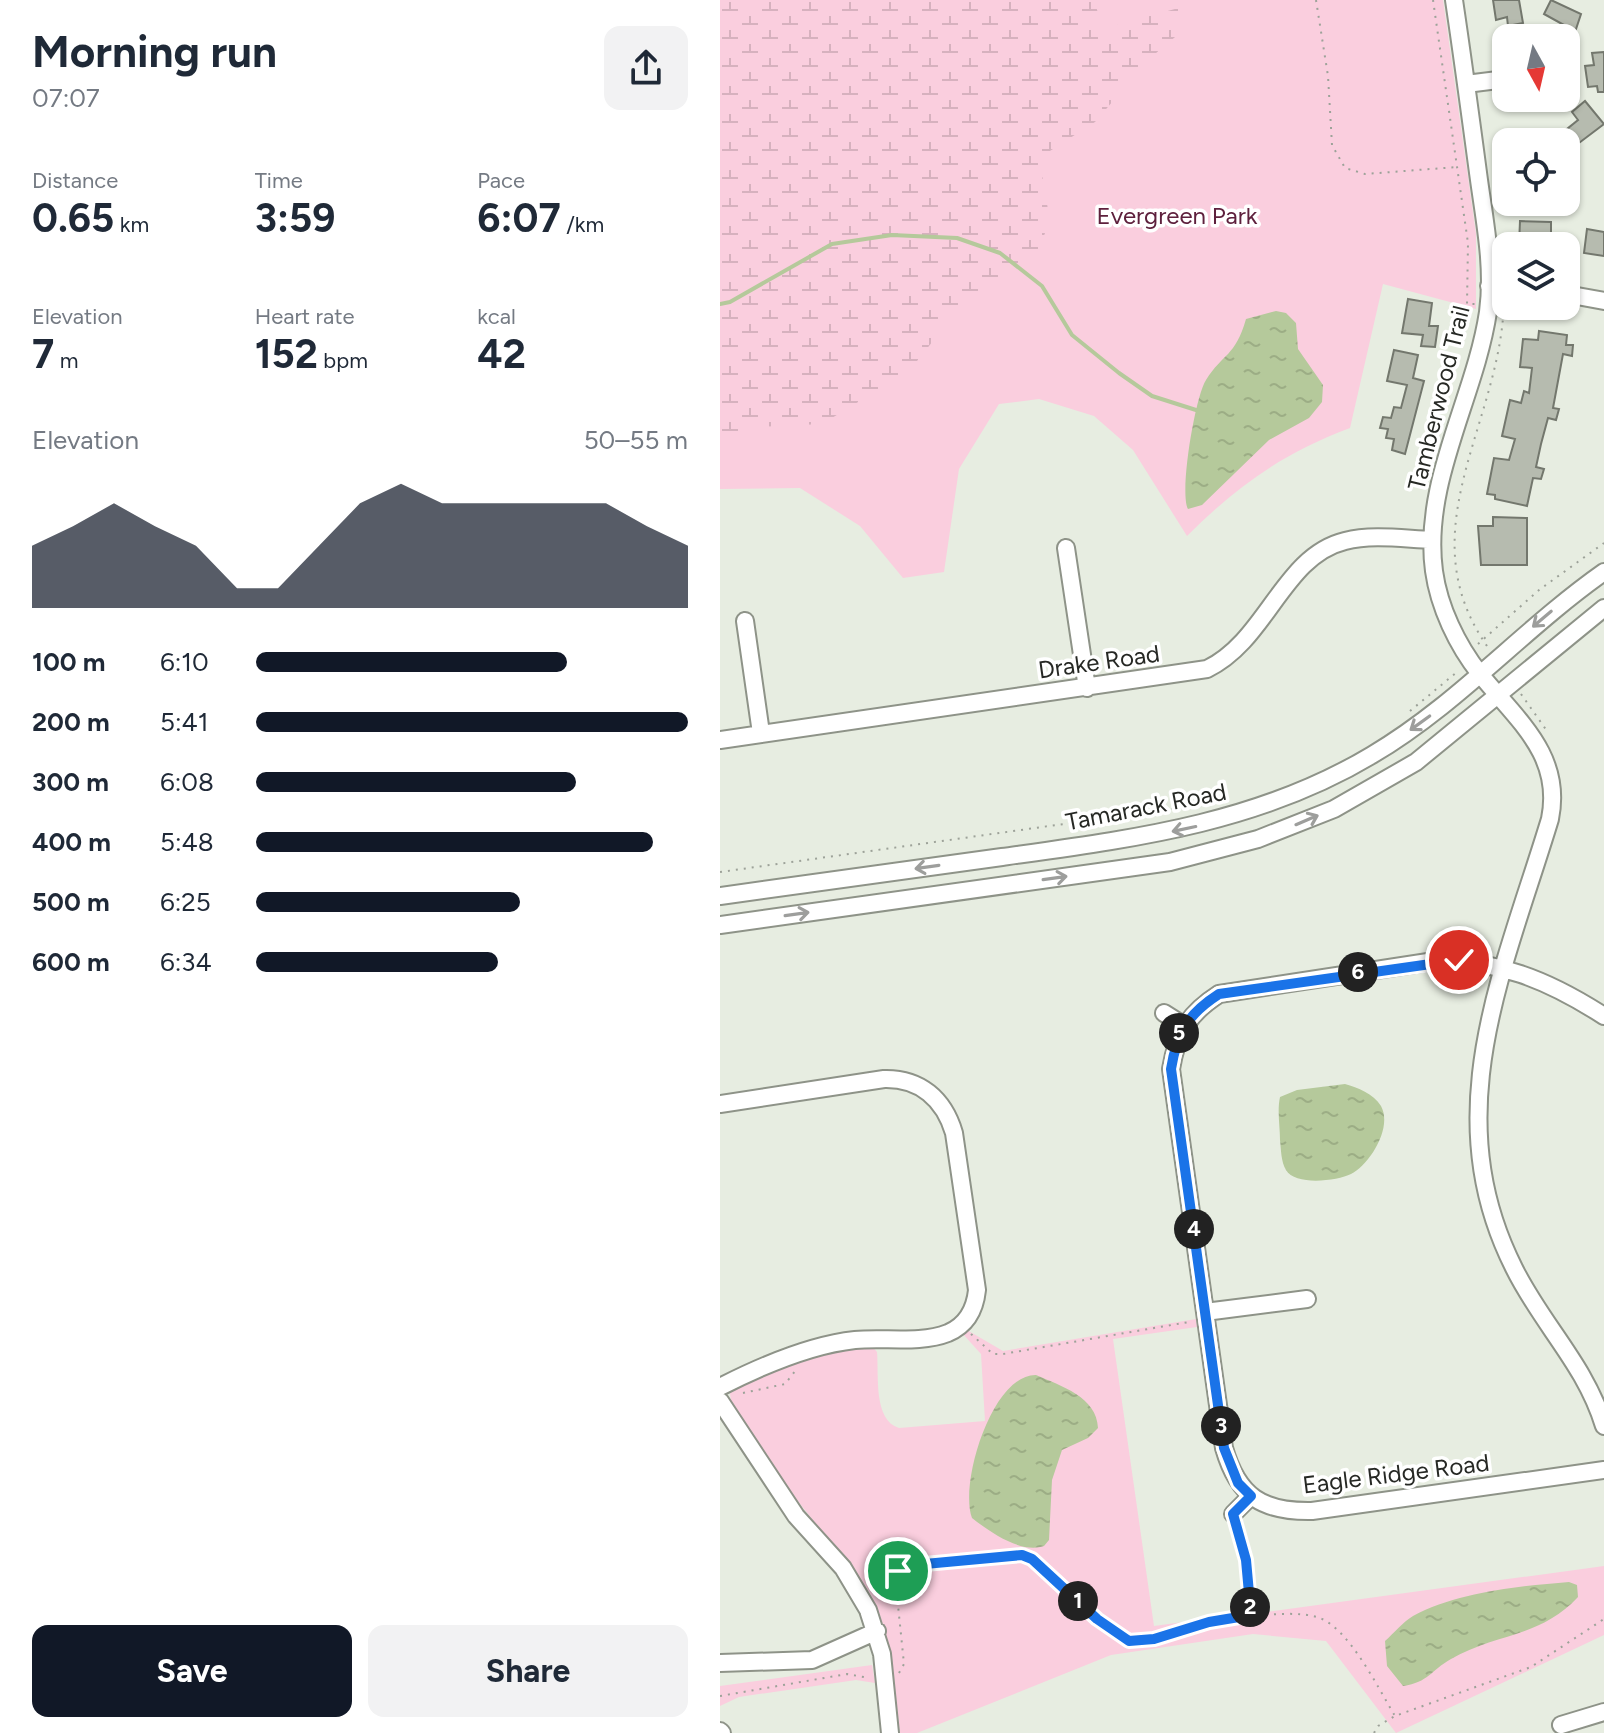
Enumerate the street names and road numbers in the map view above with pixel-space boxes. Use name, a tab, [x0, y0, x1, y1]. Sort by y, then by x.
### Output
street label: Tamberwood Trail	[1402, 302, 1475, 493]
street label: Drake Road	[1036, 639, 1162, 684]
street label: Tamarack Road	[1063, 777, 1229, 836]
street label: Eagle Ridge Road	[1301, 1448, 1491, 1499]

